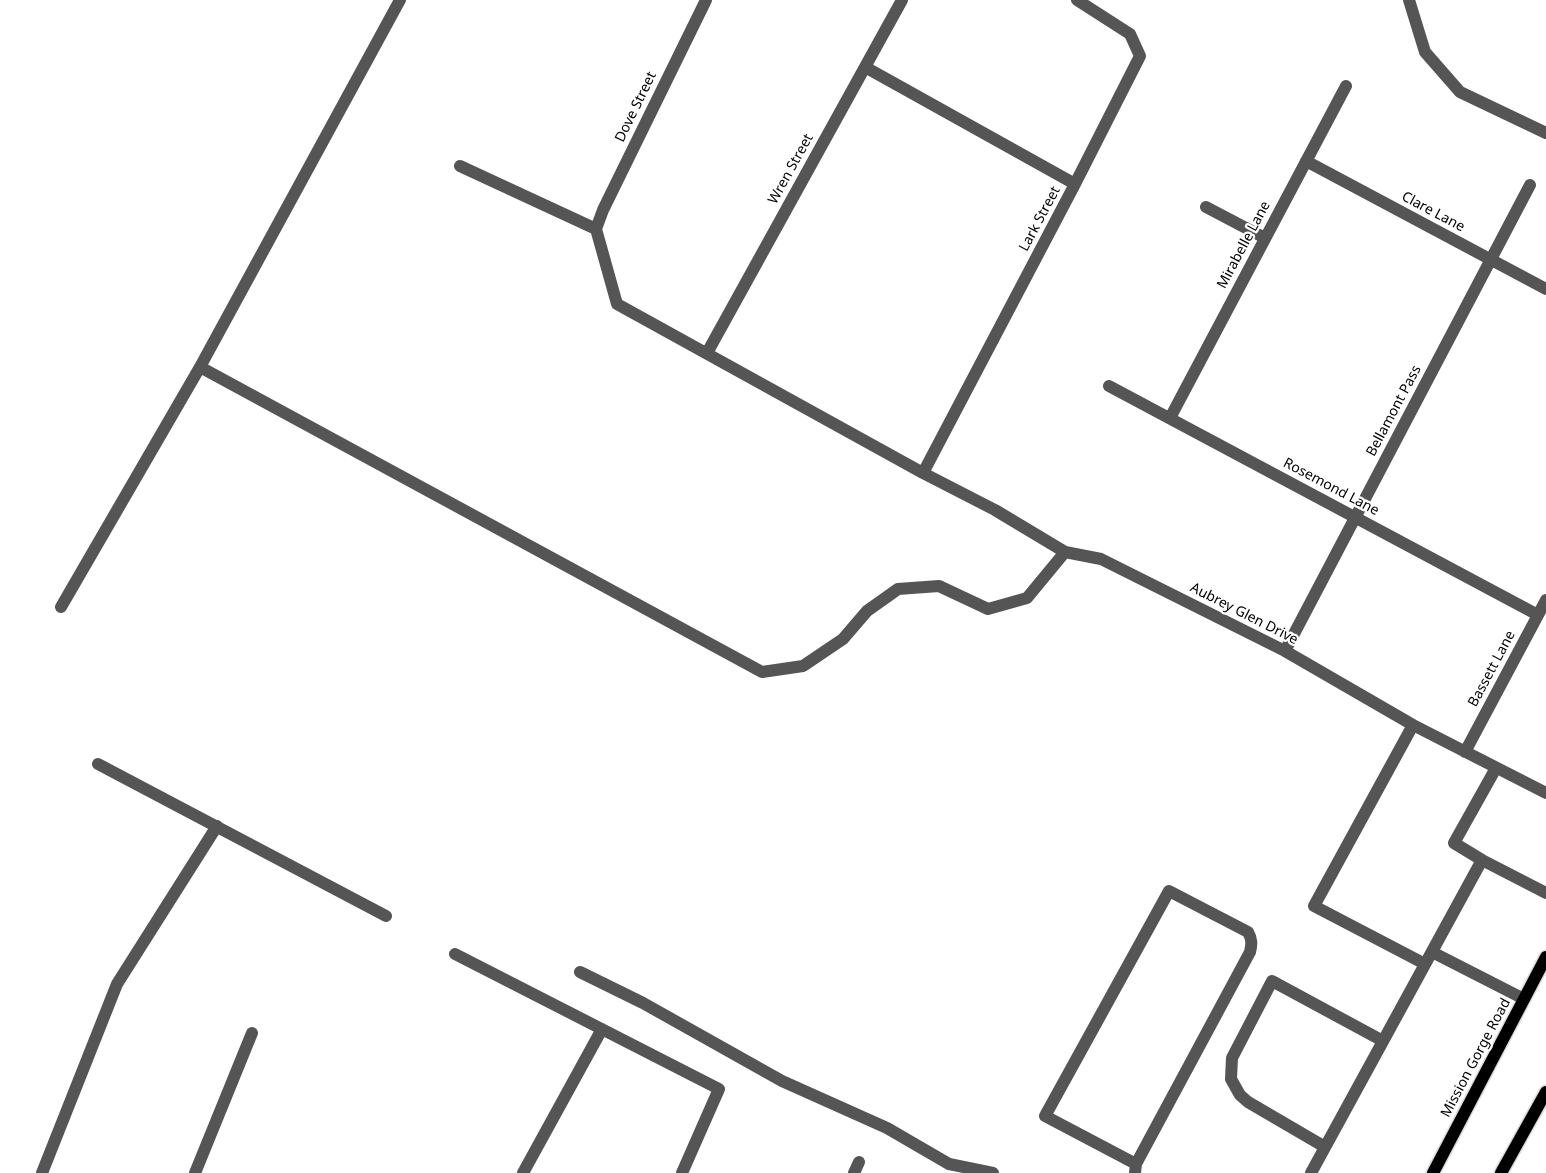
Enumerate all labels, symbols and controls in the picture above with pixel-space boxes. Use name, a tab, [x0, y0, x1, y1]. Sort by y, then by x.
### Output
street label: Dove Street	[612, 69, 660, 145]
street label: Wren Street	[765, 131, 817, 207]
street label: Lark Street	[1016, 184, 1064, 254]
street label: Clare Lane	[1399, 188, 1467, 236]
street label: Mirabelle Lane	[1214, 198, 1274, 292]
street label: Bellamont Pass	[1363, 363, 1425, 459]
street label: Rosemond Lane	[1280, 455, 1382, 519]
street label: Aubrey Glen Drive	[1187, 580, 1301, 648]
street label: Bassett Lane	[1465, 628, 1519, 710]
street label: Mission Gorge Road	[1438, 996, 1514, 1120]

